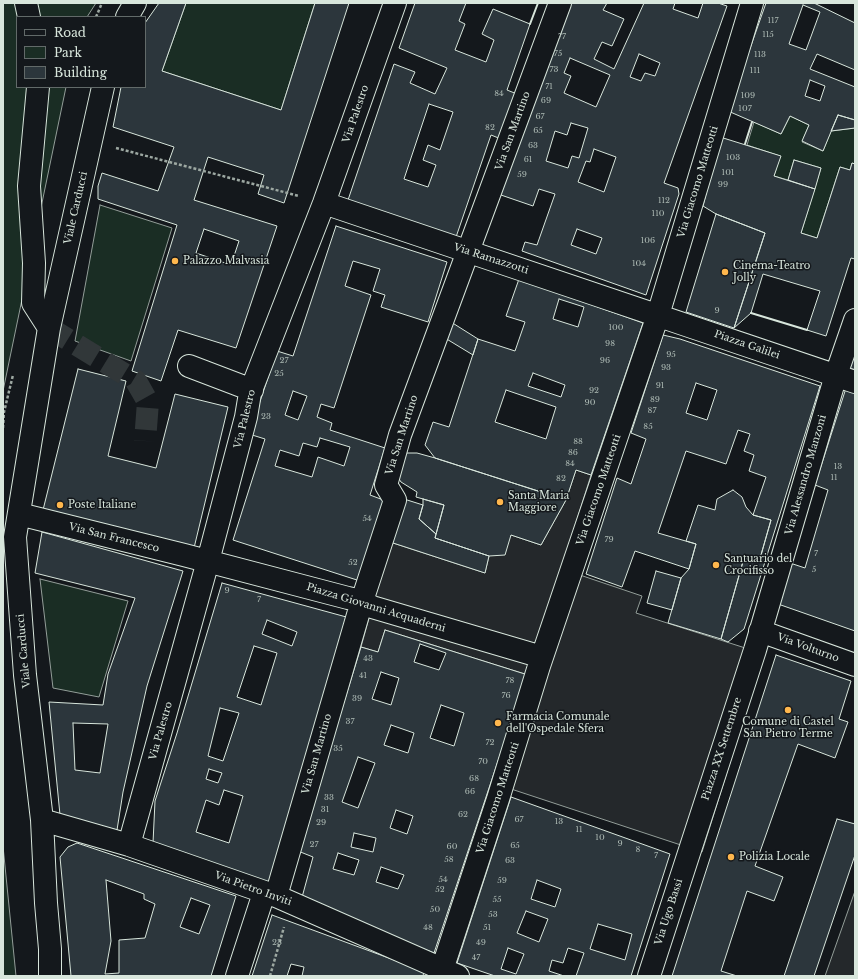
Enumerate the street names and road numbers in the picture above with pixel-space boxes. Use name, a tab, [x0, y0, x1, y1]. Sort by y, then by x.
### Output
street label: Via Palestro	[341, 84, 371, 144]
street label: Via San Martino	[493, 90, 533, 172]
street label: Via Giacomo Matteotti	[675, 125, 721, 239]
street label: Viale Carducci	[62, 170, 90, 246]
street label: Via Ramazzotti	[452, 241, 530, 277]
street label: Piazza Galilei	[713, 328, 781, 362]
street label: Via Palestro	[232, 388, 258, 450]
street label: Via San Martino	[383, 394, 421, 476]
street label: Via Alessandro Manzoni	[783, 414, 829, 536]
street label: Via Giacomo Matteotti	[574, 433, 624, 547]
street label: Via San Francesco	[68, 521, 160, 555]
street label: Piazza Giovanni Acquaderni	[305, 581, 447, 635]
street label: Viale Carducci	[15, 613, 33, 689]
street label: Via Volturno	[775, 631, 841, 665]
street label: Piazza XX Settembre	[700, 696, 744, 802]
street label: Via Palestro	[147, 700, 175, 762]
street label: Via San Martino	[300, 712, 334, 796]
street label: Via Giacomo Matteotti	[474, 741, 522, 855]
street label: Via Pietro Inviti	[213, 870, 293, 908]
street label: Via Ugo Bassi	[653, 877, 685, 947]

